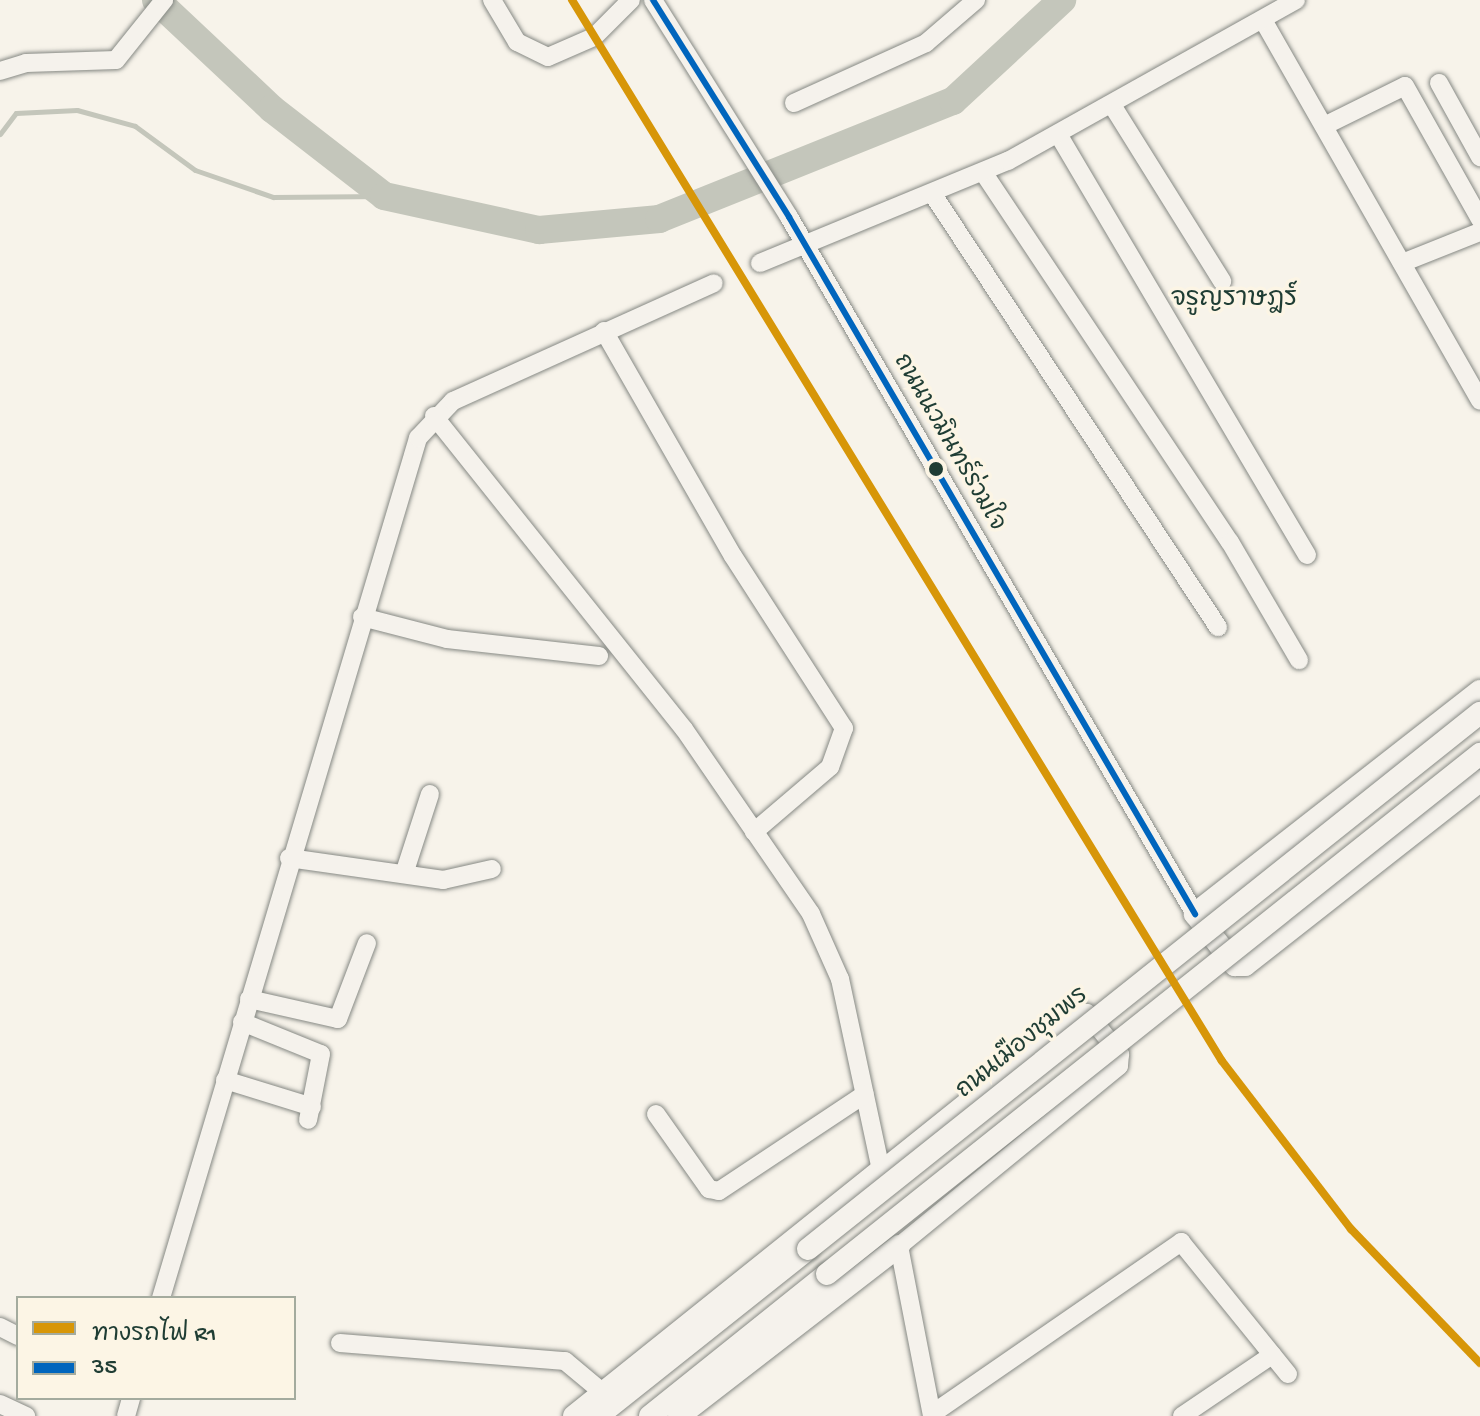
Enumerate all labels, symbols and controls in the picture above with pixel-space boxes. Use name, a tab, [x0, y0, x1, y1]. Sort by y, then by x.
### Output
district label: จรูญราษฎร์	[1171, 285, 1297, 317]
street label: ถนนนวมินทร์ร่วมใจ	[886, 349, 1010, 537]
unlabelled marker	[928, 461, 944, 477]
street label: ถนนเมืองชุมพร	[951, 982, 1095, 1106]
legend	[16, 1296, 296, 1400]
text: ทางรถไฟ R1	[92, 1321, 217, 1350]
text: 35	[92, 1354, 117, 1383]

